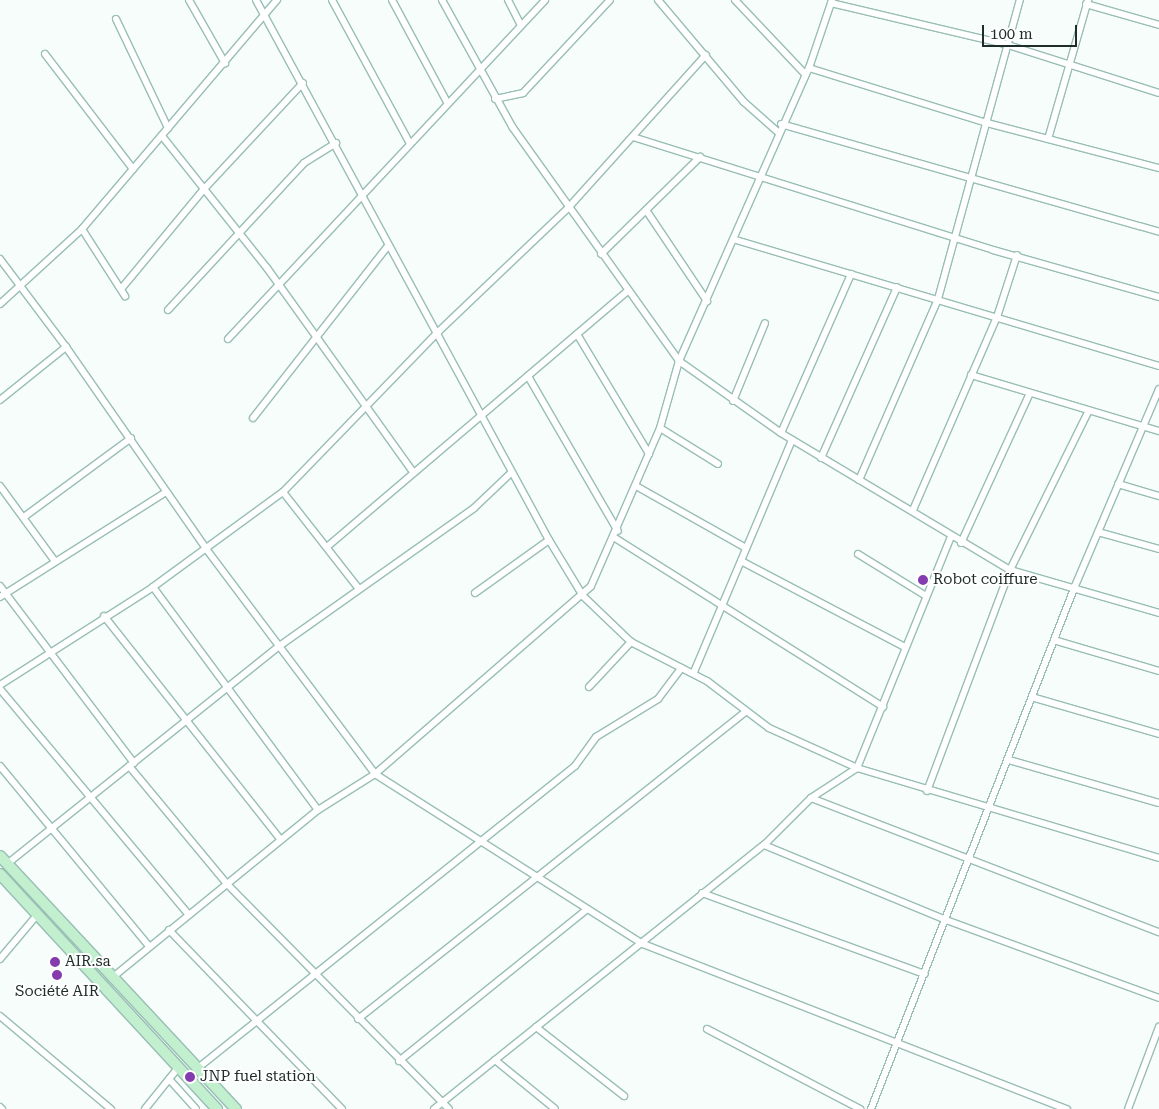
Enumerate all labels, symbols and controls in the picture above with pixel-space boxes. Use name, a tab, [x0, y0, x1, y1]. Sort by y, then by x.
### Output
scale bar	[984, 15, 1079, 47]
text: 100 m	[990, 25, 1033, 43]
place label: Robot coiffure	[933, 571, 1038, 589]
marker: Robot coiffure	[917, 574, 929, 586]
place label: AIR.sa	[65, 953, 111, 971]
marker: AIR.sa	[49, 956, 61, 968]
marker: Société AIR	[51, 969, 63, 981]
place label: Société AIR	[15, 983, 99, 1001]
place label: JNP fuel station	[200, 1068, 316, 1086]
marker: JNP fuel station	[184, 1071, 196, 1083]

